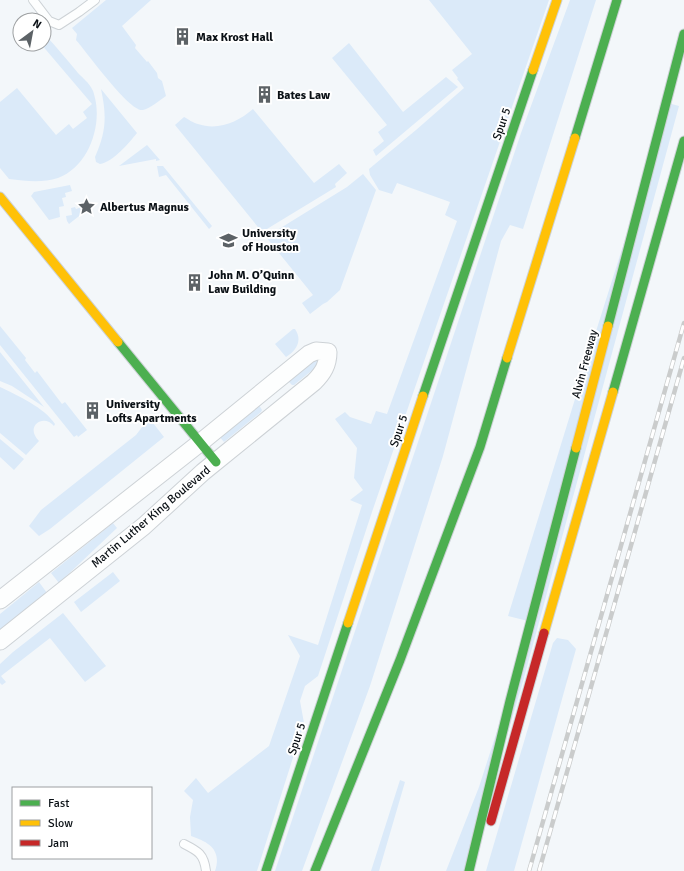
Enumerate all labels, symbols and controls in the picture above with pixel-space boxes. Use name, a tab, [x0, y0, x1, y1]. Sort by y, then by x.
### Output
north arrow	[12, 12, 52, 52]
text: N	[30, 16, 44, 31]
building icon: Max Krost Hall	[173, 27, 193, 47]
place label: Max Krost Hall	[196, 30, 273, 45]
building icon: Bates Law	[254, 85, 274, 105]
place label: Bates Law	[277, 88, 331, 103]
street label: Spur 5	[490, 106, 514, 142]
place icon: Albertus Magnus	[77, 197, 97, 217]
place label: Albertus Magnus	[100, 200, 190, 215]
place label: University of Houston	[242, 226, 299, 255]
school or university icon: University of Houston	[219, 230, 239, 250]
place label: John M. O’Quinn Law Building	[208, 268, 295, 297]
building icon: John M. O’Quinn Law Building	[185, 272, 205, 292]
street label: Alvin Freeway	[569, 328, 601, 400]
place label: University Lofts Apartments	[106, 397, 197, 426]
building icon: University Lofts Apartments	[83, 401, 103, 421]
street label: Spur 5	[387, 413, 411, 449]
street label: Martin Luther King Boulevard	[88, 463, 214, 571]
street label: Spur 5	[285, 721, 309, 757]
legend	[12, 787, 152, 859]
text: Fast	[48, 796, 69, 811]
text: Slow	[48, 816, 73, 831]
text: Jam	[48, 836, 69, 851]

